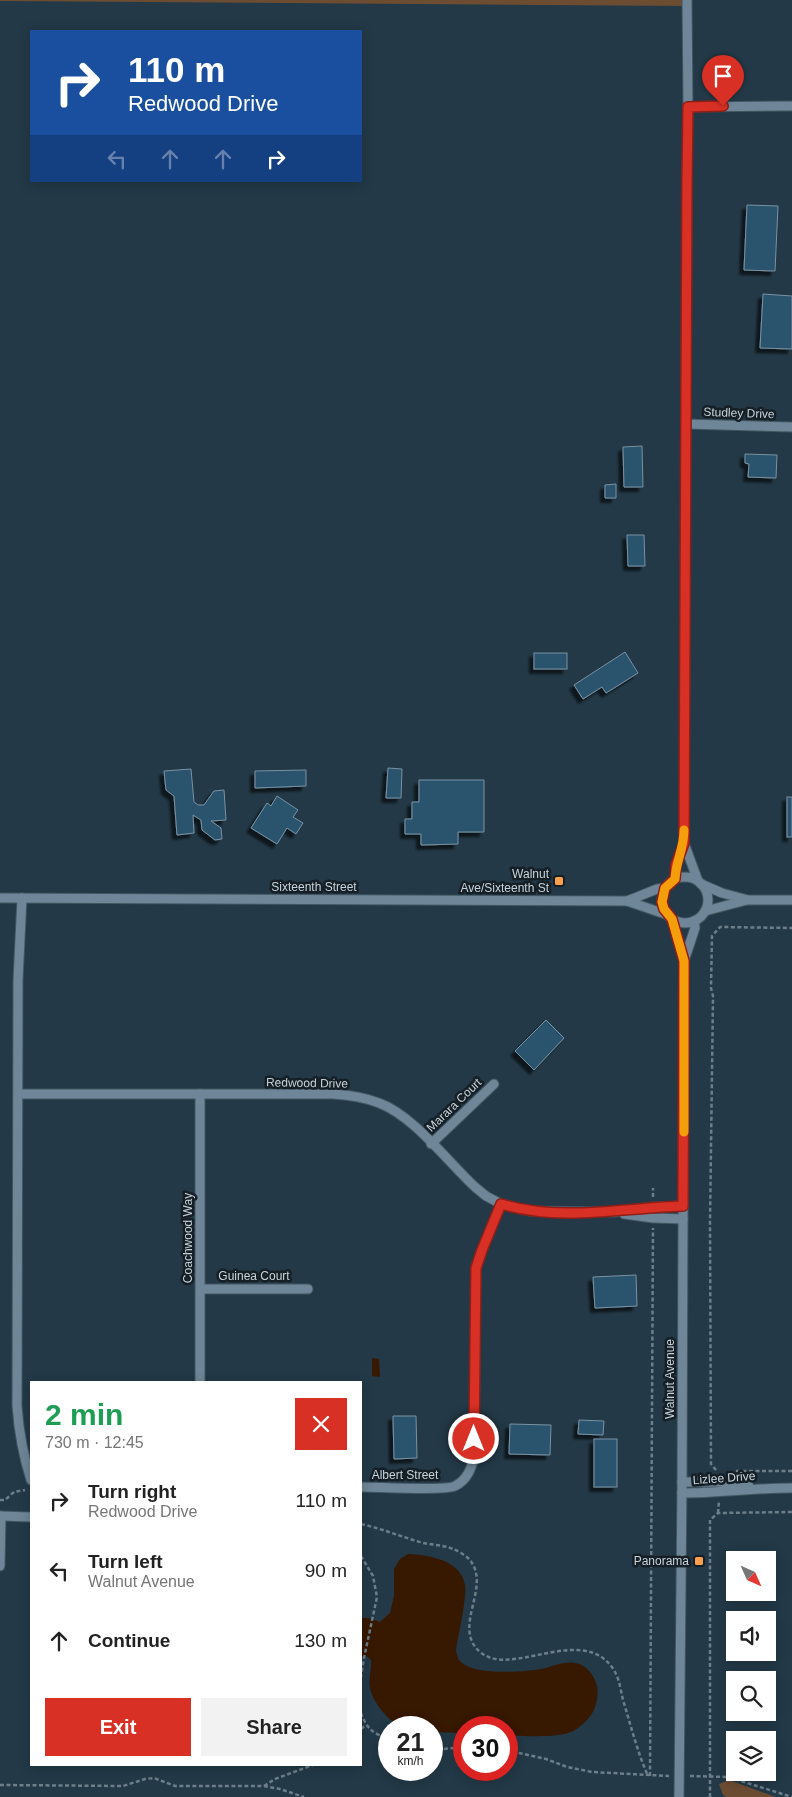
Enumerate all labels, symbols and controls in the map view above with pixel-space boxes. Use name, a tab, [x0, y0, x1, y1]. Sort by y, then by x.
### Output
icon: right	[45, 50, 110, 115]
text: 110 m	[128, 50, 225, 89]
pin	[702, 55, 744, 106]
icon: arrive	[709, 62, 737, 90]
text: Redwood Drive	[128, 91, 278, 116]
icon: left	[103, 145, 131, 173]
icon: ahead	[156, 145, 184, 173]
icon: ahead	[209, 145, 237, 173]
icon: right	[262, 145, 290, 173]
street label: Studley Drive	[703, 405, 775, 421]
place label: Walnut Ave/Sixteenth St	[461, 867, 550, 895]
marker: Walnut Ave/Sixteenth St	[553, 875, 565, 887]
street label: Sixteenth Street	[271, 880, 357, 894]
street label: Redwood Drive	[266, 1075, 348, 1091]
street label: Marara Court	[424, 1075, 485, 1135]
street label: Coachwood Way	[181, 1193, 195, 1283]
street label: Guinea Court	[218, 1269, 290, 1283]
street label: Walnut Avenue	[663, 1339, 677, 1419]
text: 2 min	[45, 1398, 123, 1431]
button: close	[295, 1398, 347, 1450]
position arrow	[447, 1412, 499, 1464]
text: 730 m · 12:45	[45, 1434, 144, 1451]
street label: Albert Street	[372, 1468, 439, 1482]
street label: Lizlee Drive	[692, 1469, 756, 1487]
text: Turn right	[88, 1481, 176, 1502]
icon: right	[45, 1487, 73, 1515]
text: 110 m	[296, 1490, 347, 1511]
text: Redwood Drive	[88, 1503, 197, 1520]
text: Turn left	[88, 1551, 163, 1572]
north arrow	[726, 1551, 776, 1601]
map controls	[726, 1551, 776, 1781]
place label: Panorama	[634, 1554, 689, 1568]
marker: Panorama	[693, 1555, 705, 1567]
icon: left	[45, 1557, 73, 1585]
text: 90 m	[305, 1560, 347, 1581]
text: Walnut Avenue	[88, 1573, 195, 1590]
button: sound	[726, 1611, 776, 1661]
icon: ahead	[45, 1627, 73, 1655]
text: Continue	[88, 1630, 170, 1651]
text: 130 m	[294, 1630, 347, 1651]
button: search	[726, 1671, 776, 1721]
button: Exit	[45, 1698, 191, 1756]
button: Share	[201, 1698, 347, 1756]
speed limit sign: 30	[453, 1716, 518, 1781]
text: 21	[397, 1728, 424, 1756]
button: layers	[726, 1731, 776, 1781]
text: km/h	[397, 1754, 424, 1768]

